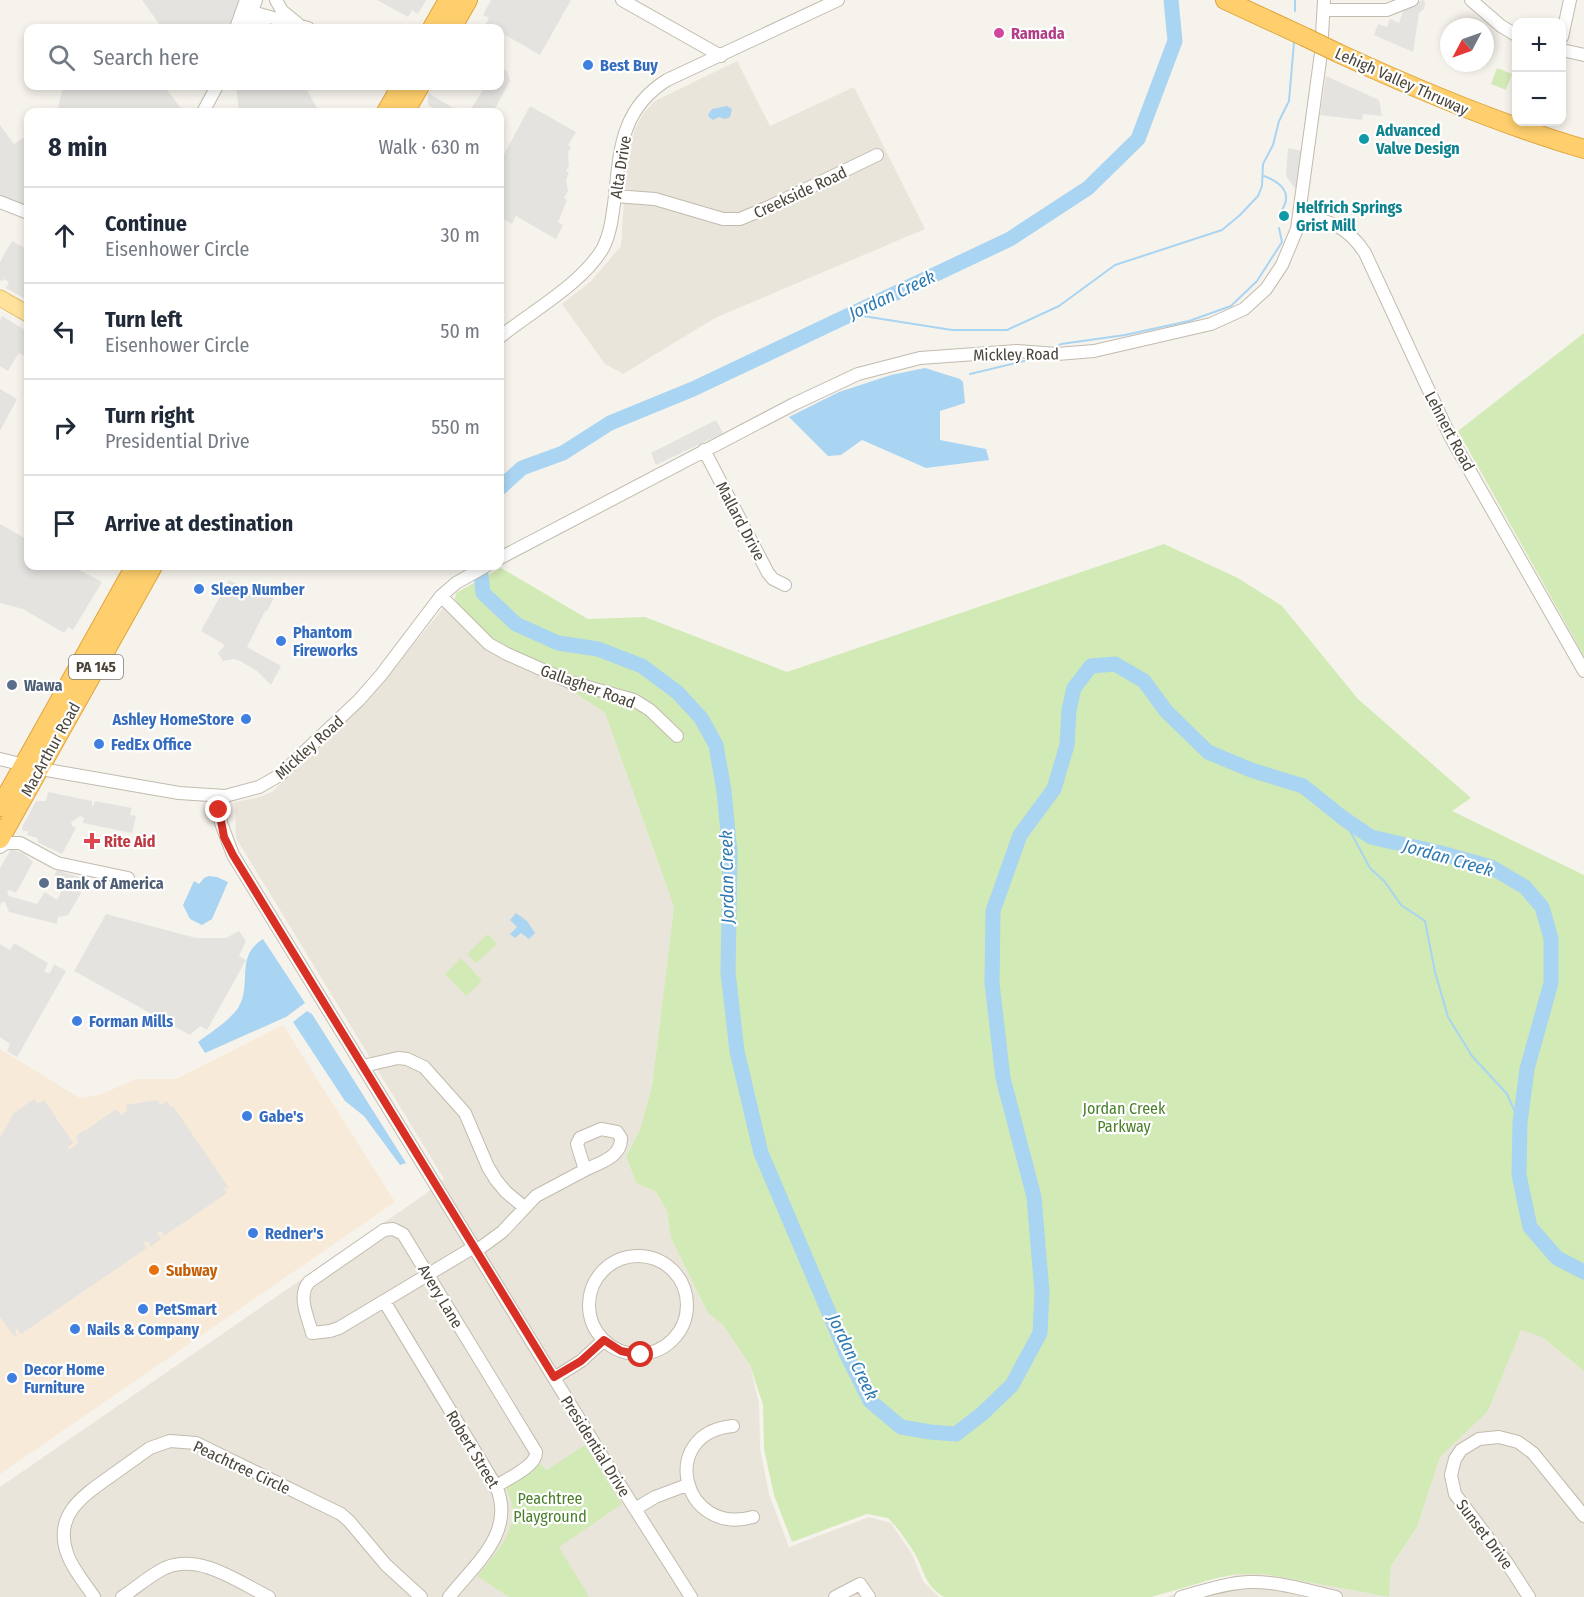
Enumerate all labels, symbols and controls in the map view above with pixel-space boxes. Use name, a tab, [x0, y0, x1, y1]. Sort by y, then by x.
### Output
north arrow	[1440, 18, 1494, 72]
map controls	[1512, 18, 1566, 126]
button: +	[1512, 18, 1566, 72]
search box	[24, 24, 504, 90]
place label: Ramada	[1011, 24, 1065, 43]
marker: Ramada	[992, 26, 1006, 40]
icon: search	[45, 41, 78, 74]
text: Search here	[93, 44, 199, 71]
street label: Lehigh Valley Thruway	[1332, 44, 1472, 120]
place label: Best Buy	[600, 56, 658, 75]
marker: Best Buy	[581, 58, 595, 72]
button: −	[1512, 72, 1566, 126]
place label: Advanced Valve Design	[1375, 121, 1460, 158]
text: 8 min	[48, 132, 107, 163]
marker: Advanced Valve Design	[1357, 132, 1371, 146]
street label: Alta Drive	[606, 134, 635, 200]
text: Walk · 630 m	[379, 135, 480, 159]
street label: Creekside Road	[751, 163, 850, 222]
place label: Helfrich Springs Grist Mill	[1296, 198, 1402, 235]
marker: Helfrich Springs Grist Mill	[1277, 209, 1291, 223]
text: Continue	[105, 210, 187, 237]
icon: ahead	[48, 219, 81, 252]
text: 30 m	[440, 223, 480, 247]
text: Eisenhower Circle	[105, 237, 249, 261]
water label: Jordan Creek	[844, 265, 939, 325]
text: Turn left	[105, 306, 183, 333]
icon: left	[48, 315, 81, 348]
text: 50 m	[440, 319, 480, 343]
text: Eisenhower Circle	[105, 333, 249, 357]
street label: Mickley Road	[973, 344, 1059, 365]
street label: Lehnert Road	[1421, 388, 1478, 474]
text: Turn right	[105, 402, 194, 429]
icon: right	[48, 411, 81, 444]
text: 550 m	[431, 415, 480, 439]
text: Presidential Drive	[105, 429, 250, 453]
street label: Mallard Drive	[712, 479, 769, 564]
icon: arrive	[48, 507, 81, 540]
text: Arrive at destination	[105, 510, 293, 537]
place label: Sleep Number	[211, 580, 305, 599]
marker: Sleep Number	[192, 582, 206, 596]
place label: Phantom Fireworks	[293, 623, 358, 660]
marker: Phantom Fireworks	[274, 634, 288, 648]
road number: PA 145	[69, 655, 123, 679]
street label: Gallagher Road	[538, 661, 638, 712]
place label: Wawa	[24, 676, 62, 695]
marker: Wawa	[5, 678, 19, 692]
street label: MacArthur Road	[17, 699, 84, 800]
place label: Ashley HomeStore	[111, 710, 234, 729]
marker: Ashley HomeStore	[239, 712, 253, 726]
street label: Mickley Road	[271, 712, 348, 783]
place label: FedEx Office	[111, 735, 192, 754]
marker: FedEx Office	[92, 737, 106, 751]
route end	[205, 796, 231, 822]
water label: Jordan Creek	[715, 830, 739, 925]
place label: Rite Aid	[104, 832, 155, 851]
marker: Rite Aid	[85, 834, 99, 848]
water label: Jordan Creek	[1399, 834, 1496, 881]
place label: Bank of America	[56, 874, 164, 893]
marker: Bank of America	[37, 876, 51, 890]
place label: Forman Mills	[89, 1012, 173, 1031]
marker: Forman Mills	[70, 1014, 84, 1028]
park label: Jordan Creek Parkway	[1083, 1099, 1166, 1136]
place label: Gabe's	[259, 1107, 303, 1126]
marker: Gabe's	[240, 1109, 254, 1123]
place label: Redner's	[265, 1224, 324, 1243]
marker: Redner's	[246, 1226, 260, 1240]
place label: Subway	[166, 1261, 218, 1280]
street label: Avery Lane	[414, 1261, 467, 1332]
marker: Subway	[147, 1263, 161, 1277]
place label: PetSmart	[155, 1300, 217, 1319]
marker: PetSmart	[136, 1302, 150, 1316]
water label: Jordan Creek	[822, 1309, 883, 1404]
place label: Nails & Company	[87, 1320, 199, 1339]
marker: Nails & Company	[68, 1322, 82, 1336]
route start	[627, 1341, 653, 1367]
place label: Decor Home Furniture	[24, 1360, 105, 1397]
marker: Decor Home Furniture	[5, 1371, 19, 1385]
street label: Presidential Drive	[557, 1392, 634, 1500]
street label: Robert Street	[442, 1407, 504, 1492]
street label: Peachtree Circle	[190, 1437, 293, 1498]
park label: Peachtree Playground	[513, 1489, 587, 1526]
street label: Sunset Drive	[1452, 1496, 1517, 1573]

